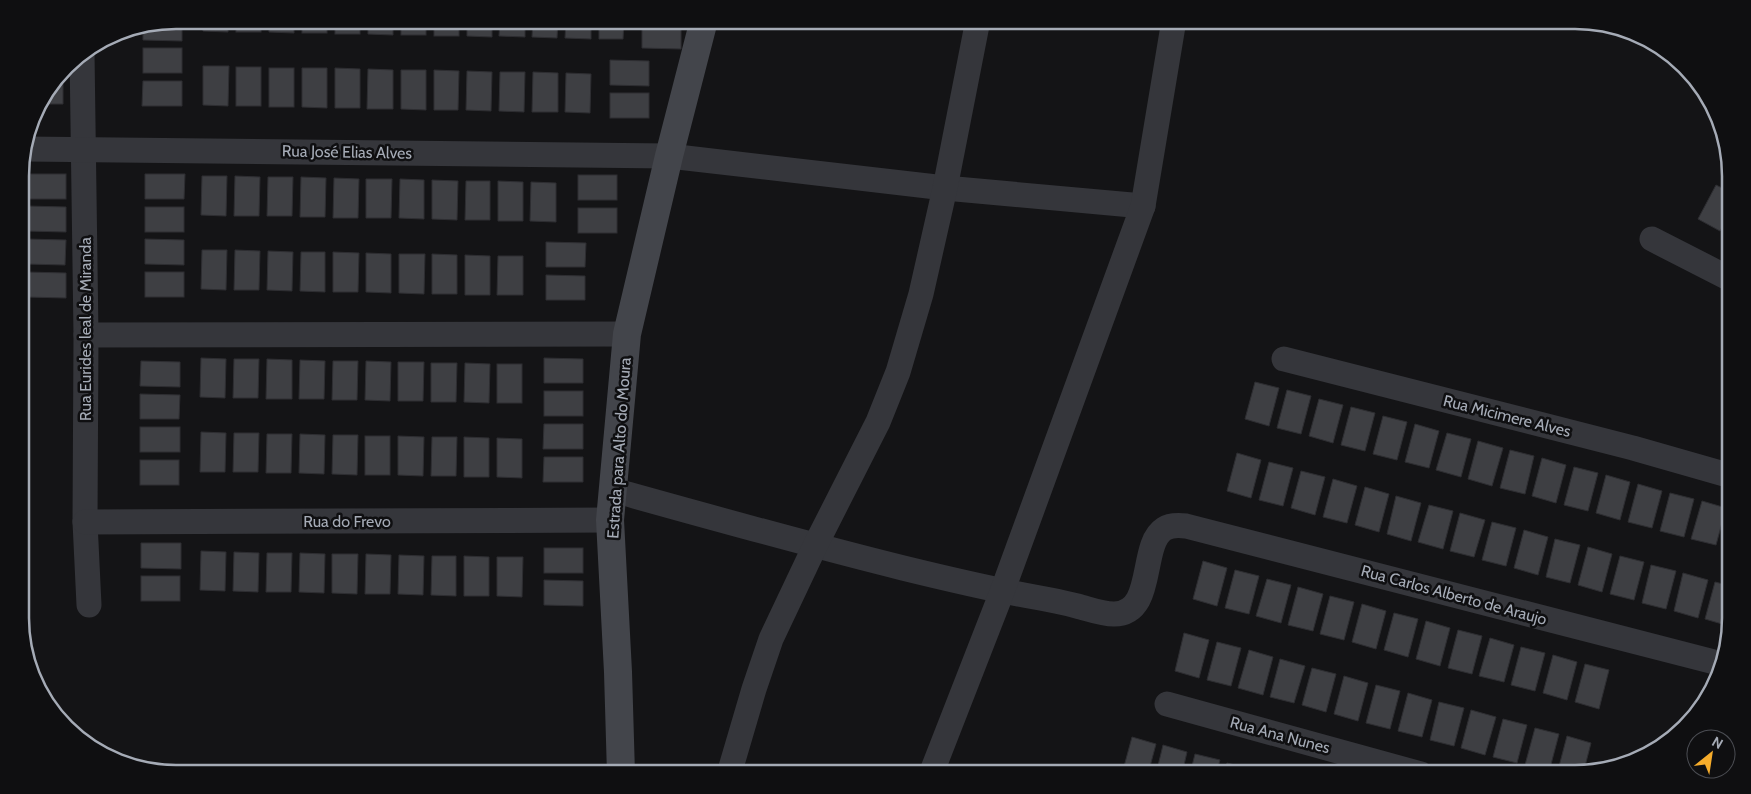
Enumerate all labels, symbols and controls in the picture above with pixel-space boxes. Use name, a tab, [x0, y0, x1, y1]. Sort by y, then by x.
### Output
street label: Rua José Elias Alves	[282, 141, 413, 163]
street label: Rua Eurides leal de Miranda	[76, 237, 95, 421]
street label: Estrada para Alto do Moura	[603, 357, 635, 539]
street label: Rua Micimere Alves	[1441, 391, 1573, 441]
street label: Rua do Frevo	[303, 512, 391, 531]
street label: Rua Carlos Alberto de Araujo	[1359, 561, 1549, 629]
street label: Rua Ana Nunes	[1228, 713, 1332, 758]
north arrow	[1686, 729, 1736, 779]
text: N	[1709, 732, 1726, 753]

